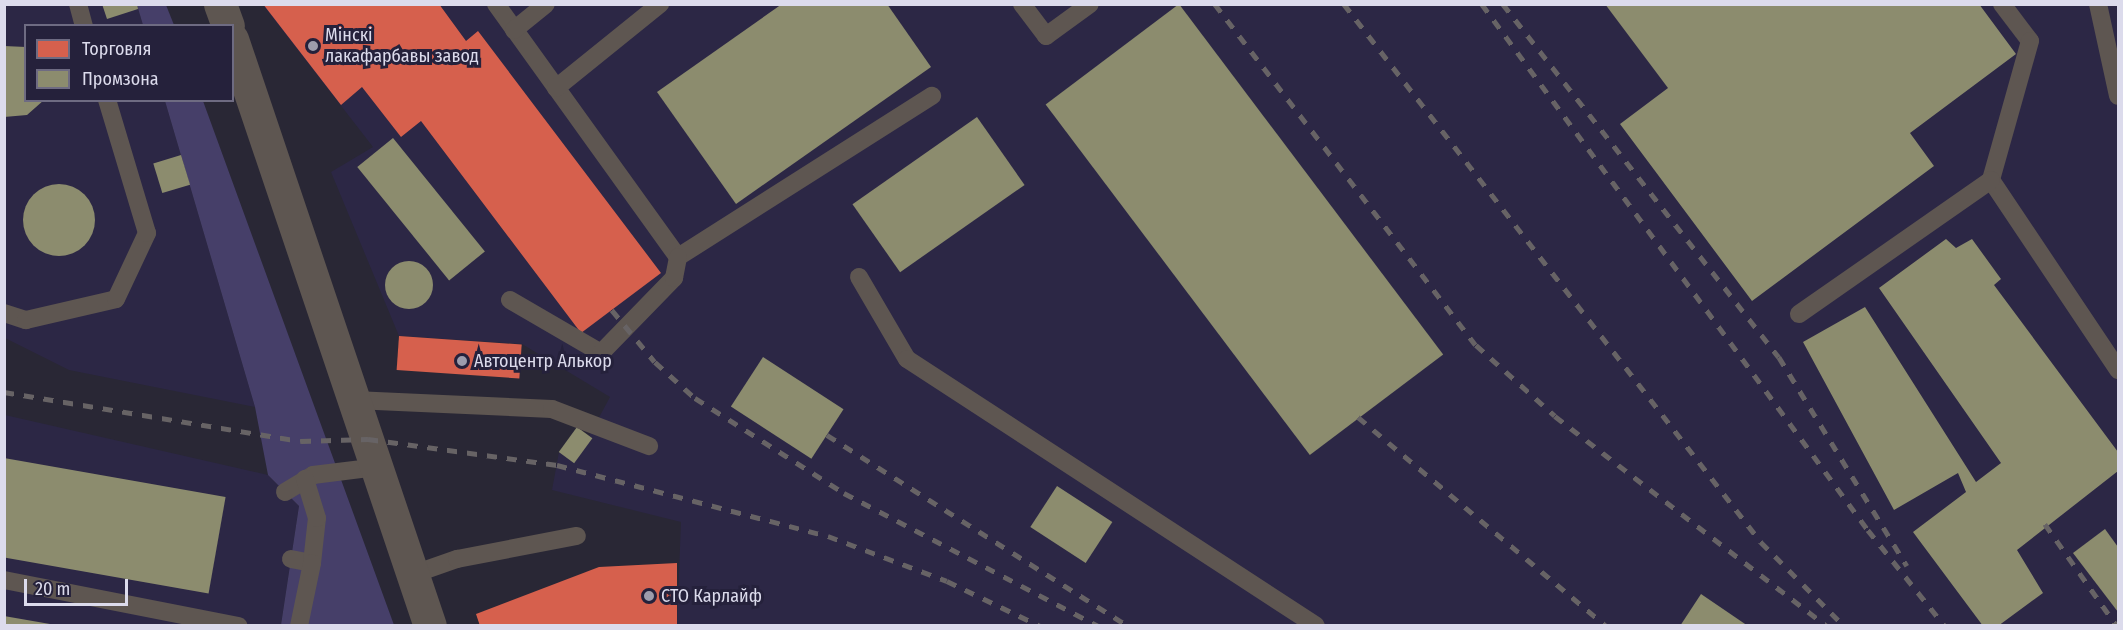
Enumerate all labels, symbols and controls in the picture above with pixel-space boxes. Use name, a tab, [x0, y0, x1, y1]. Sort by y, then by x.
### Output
legend	[24, 24, 234, 102]
place label: Мінскі лакафарбавы завод	[325, 25, 479, 68]
text: Торговля	[82, 38, 151, 60]
marker: Мінскі лакафарбавы завод	[306, 39, 320, 53]
text: Промзона	[82, 68, 159, 90]
place label: Автоцентр Алькор	[474, 350, 612, 372]
marker: Автоцентр Алькор	[455, 354, 469, 368]
scale bar	[27, 567, 130, 605]
text: 20 m	[35, 578, 70, 600]
place label: СТО Карлайф	[661, 585, 762, 607]
marker: СТО Карлайф	[642, 589, 656, 603]

